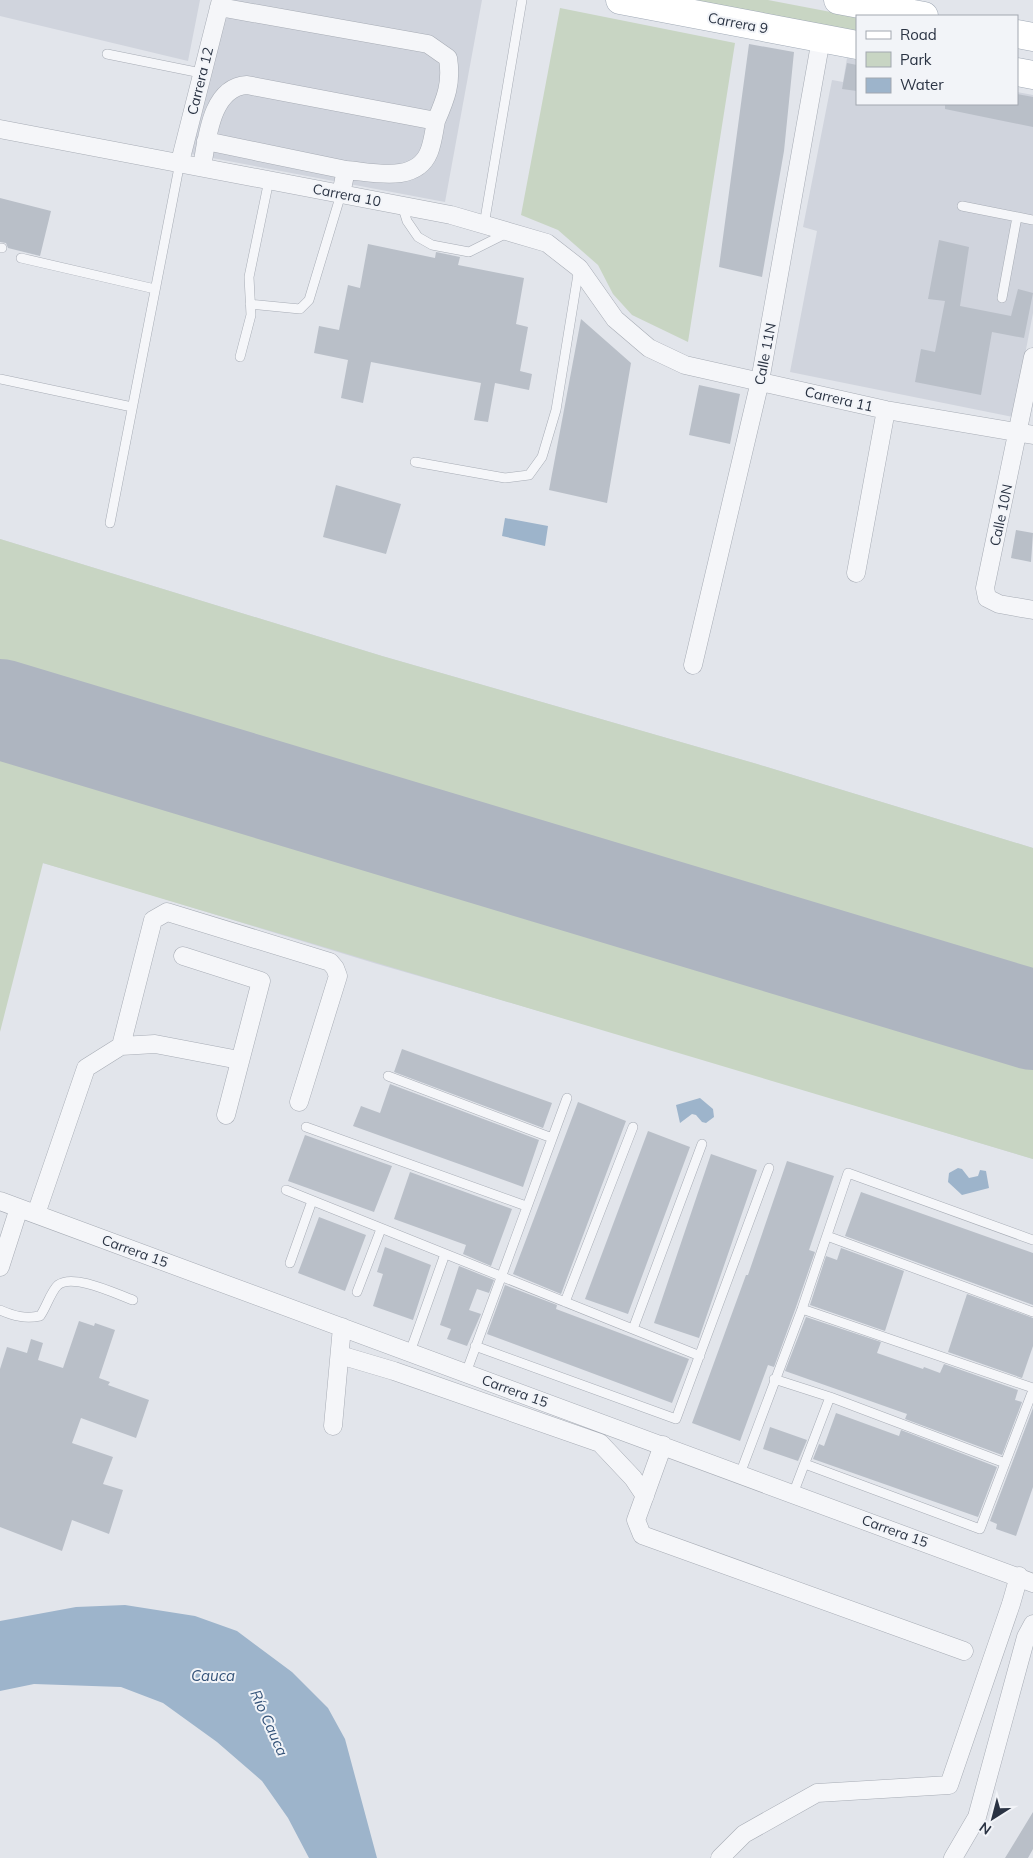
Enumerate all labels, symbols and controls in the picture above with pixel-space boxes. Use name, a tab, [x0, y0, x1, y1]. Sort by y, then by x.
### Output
street label: Carrera 9	[706, 8, 770, 38]
legend	[856, 15, 1018, 105]
text: Road	[900, 25, 937, 44]
street label: Carrera 12	[183, 45, 217, 117]
text: Park	[900, 50, 932, 69]
text: Water	[900, 75, 944, 94]
street label: Carrera 10	[311, 180, 383, 210]
street label: Calle 11N	[750, 321, 780, 387]
street label: Carrera 11	[803, 382, 875, 416]
street label: Calle 10N	[986, 482, 1016, 548]
street label: Carrera 15	[99, 1231, 171, 1271]
street label: Carrera 15	[479, 1371, 551, 1411]
street label: Carrera 15	[859, 1511, 931, 1551]
water label: Cauca	[191, 1666, 235, 1685]
water label: Río Cauca	[246, 1687, 292, 1759]
north arrow	[968, 1793, 1018, 1843]
text: N	[976, 1818, 995, 1839]

